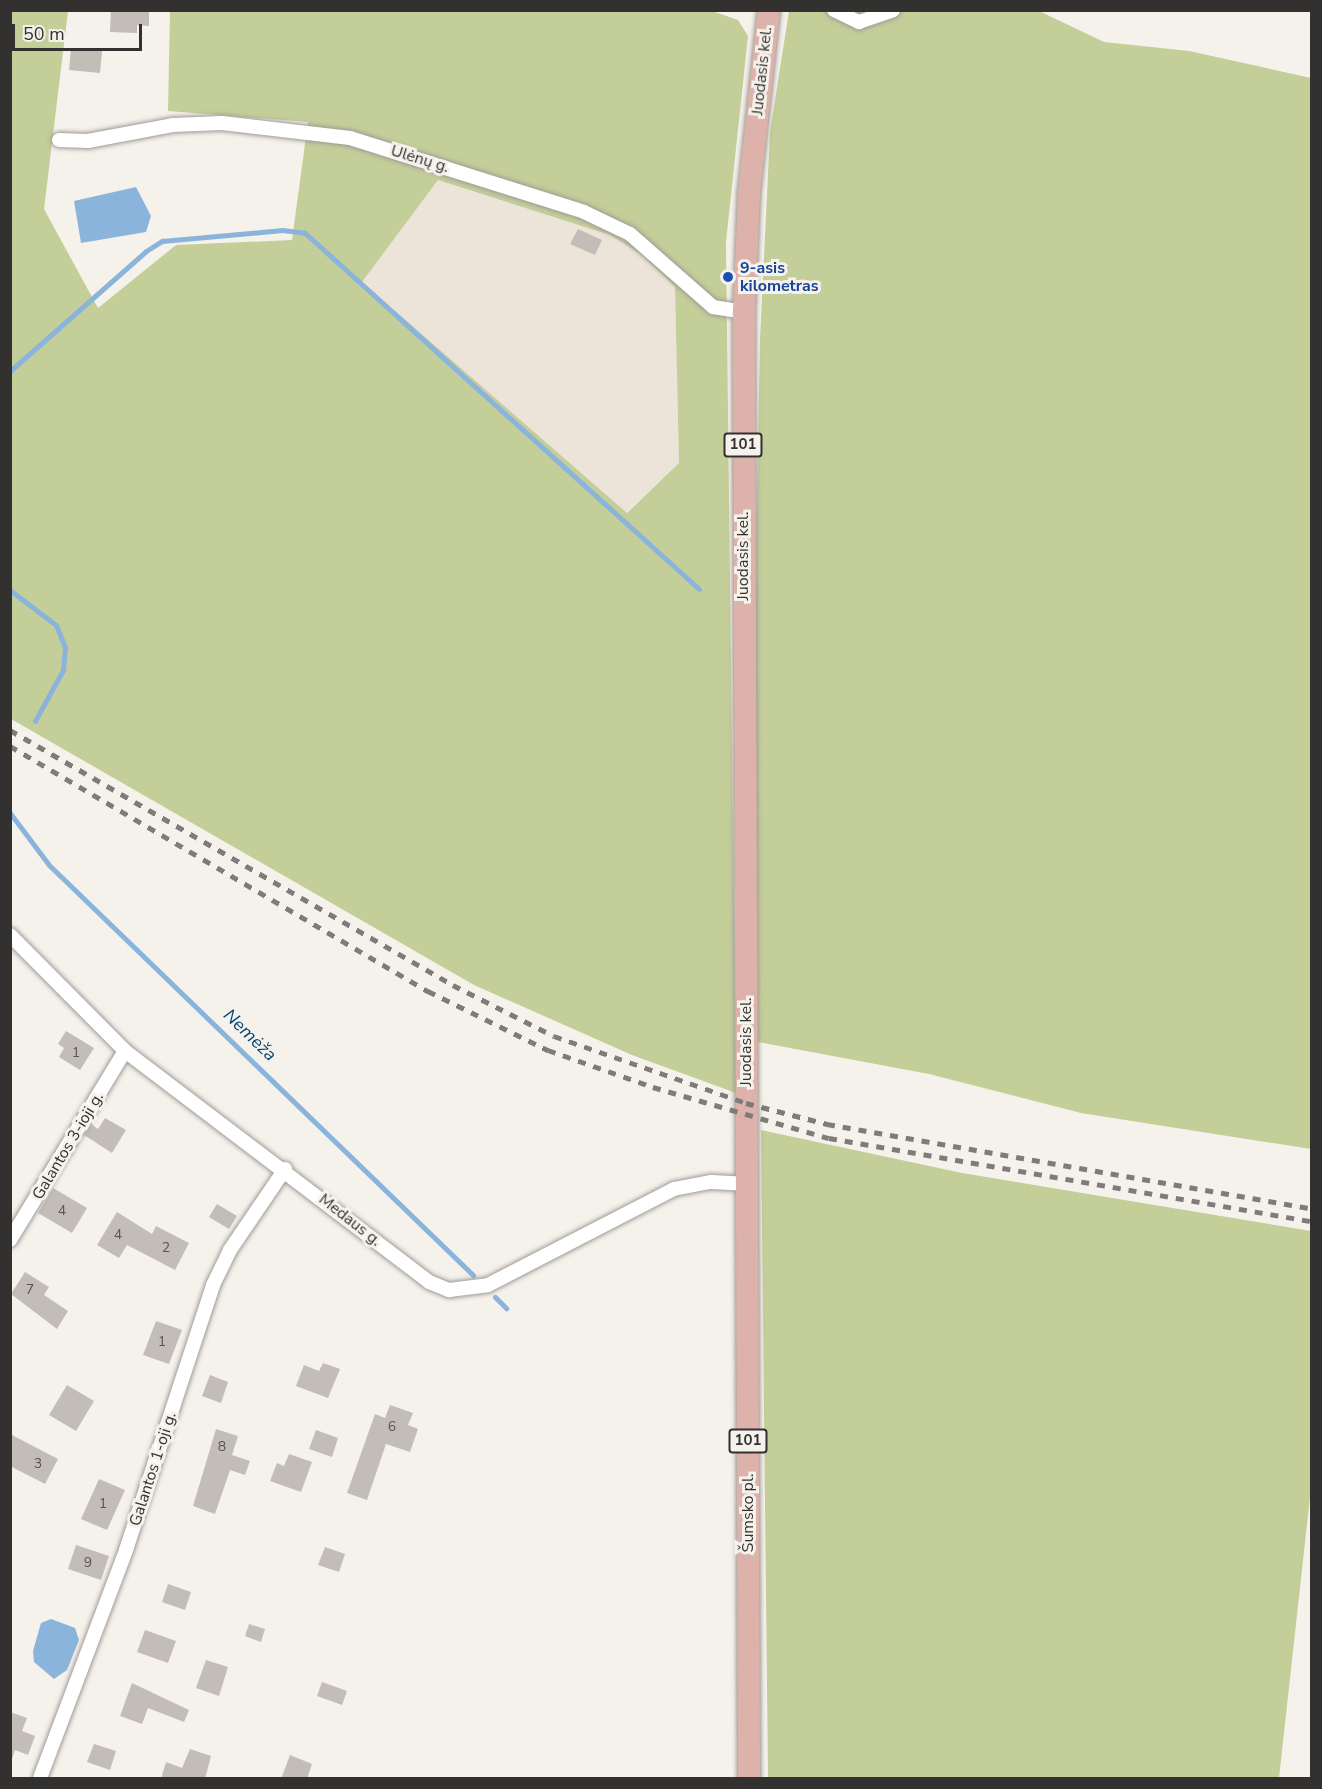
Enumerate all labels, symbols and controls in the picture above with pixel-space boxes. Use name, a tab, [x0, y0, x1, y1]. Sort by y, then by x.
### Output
scale bar	[15, 12, 146, 50]
text: 50 m	[23, 22, 65, 46]
street label: Juodasis kel.	[748, 26, 776, 116]
street label: Ulėnų g.	[388, 141, 452, 177]
place label: 9-asis kilometras	[740, 258, 818, 296]
marker: 9-asis kilometras	[721, 270, 735, 284]
road number: 101	[724, 433, 762, 457]
street label: Juodasis kel.	[733, 512, 753, 600]
street label: Juodasis kel.	[736, 998, 756, 1086]
water label: Nemėža	[219, 1004, 281, 1066]
house number: 1	[72, 1045, 80, 1061]
street label: Galantos 3-ioji g.	[28, 1089, 108, 1203]
street label: Medaus g.	[315, 1190, 385, 1250]
house number: 4	[58, 1203, 66, 1219]
house number: 4	[114, 1227, 122, 1243]
house number: 2	[162, 1240, 170, 1256]
house number: 7	[26, 1282, 34, 1298]
house number: 1	[158, 1334, 166, 1350]
street label: Galantos 1-oji g.	[126, 1410, 180, 1528]
house number: 6	[388, 1419, 396, 1435]
road number: 101	[728, 1429, 768, 1453]
house number: 8	[218, 1439, 226, 1455]
house number: 3	[34, 1456, 42, 1472]
street label: Šumsko pl.	[738, 1474, 758, 1552]
house number: 1	[99, 1496, 107, 1512]
house number: 9	[84, 1555, 92, 1571]

